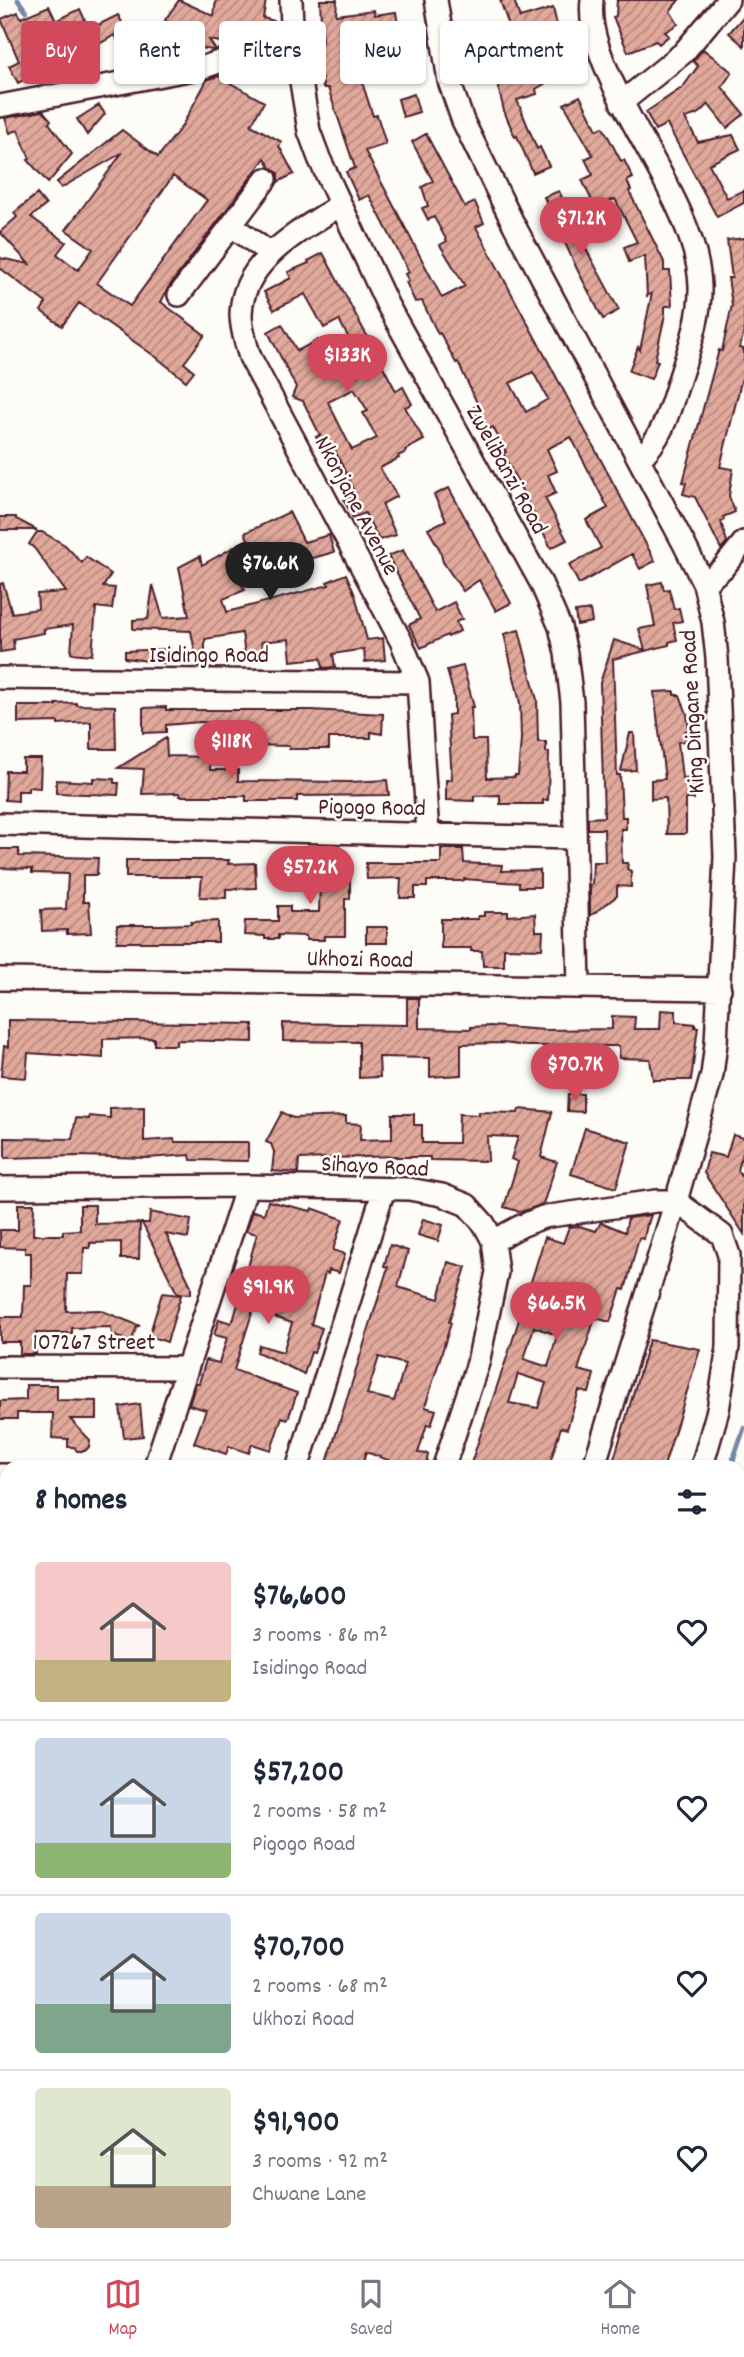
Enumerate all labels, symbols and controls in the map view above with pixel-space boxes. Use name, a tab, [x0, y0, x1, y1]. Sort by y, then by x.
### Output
chip: Buy	[21, 21, 100, 84]
chip: Rent	[114, 21, 205, 84]
chip: Filters	[219, 21, 326, 84]
chip: New	[340, 21, 426, 84]
chip: Apartment	[440, 21, 588, 84]
pin: $71.2K	[524, 198, 638, 257]
text: $71.2K	[556, 203, 606, 236]
pin: $133K	[298, 334, 396, 394]
text: $133K	[323, 340, 371, 373]
street label: Zwelibanzi Road	[456, 400, 555, 541]
street label: Nkonjane Avenue	[304, 431, 406, 582]
pin: $76.6K	[213, 542, 327, 602]
text: $76.6K	[241, 548, 299, 581]
street label: King Dingane Road	[673, 629, 715, 795]
street label: Isidingo Road	[149, 640, 269, 674]
pin: $118K	[182, 720, 280, 780]
text: $118K	[210, 726, 252, 759]
street label: Pigogo Road	[318, 791, 426, 827]
pin: $57.2K	[253, 846, 367, 906]
text: $57.2K	[282, 852, 338, 885]
street label: Ukhozi Road	[306, 943, 414, 979]
pin: $70.7K	[518, 1044, 632, 1103]
text: $70.7K	[547, 1049, 603, 1082]
street label: Sihayo Road	[320, 1148, 430, 1188]
pin: $91.9K	[211, 1266, 325, 1326]
text: $91.9K	[242, 1272, 294, 1305]
pin: $66.5K	[499, 1282, 613, 1342]
text: $66.5K	[526, 1288, 586, 1321]
street label: 107267 Street	[33, 1327, 156, 1361]
text: 8 homes	[35, 1481, 127, 1524]
icon: filters	[673, 1483, 711, 1521]
text: $76,600	[252, 1577, 347, 1620]
icon: home	[91, 1590, 175, 1674]
icon: heart	[673, 1613, 711, 1651]
text: 3 rooms · 86 m²	[252, 1620, 388, 1653]
text: Isidingo Road	[252, 1653, 367, 1686]
text: $57,200	[252, 1753, 344, 1796]
icon: home	[91, 1766, 175, 1850]
icon: heart	[673, 1789, 711, 1827]
text: 2 rooms · 58 m²	[252, 1796, 387, 1829]
text: Pigogo Road	[252, 1829, 356, 1862]
text: $70,700	[252, 1928, 345, 1971]
icon: home	[91, 1941, 175, 2025]
icon: heart	[673, 1964, 711, 2002]
text: 2 rooms · 68 m²	[252, 1971, 388, 2004]
text: Ukhozi Road	[252, 2004, 355, 2037]
text: $91,900	[252, 2103, 340, 2146]
icon: home	[91, 2116, 175, 2200]
icon: heart	[673, 2139, 711, 2177]
text: 3 rooms · 92 m²	[252, 2146, 388, 2179]
text: Chwane Lane	[252, 2179, 366, 2212]
tab: Map	[104, 2275, 142, 2344]
tab: Saved	[350, 2275, 392, 2344]
tab: Home	[600, 2275, 640, 2344]

